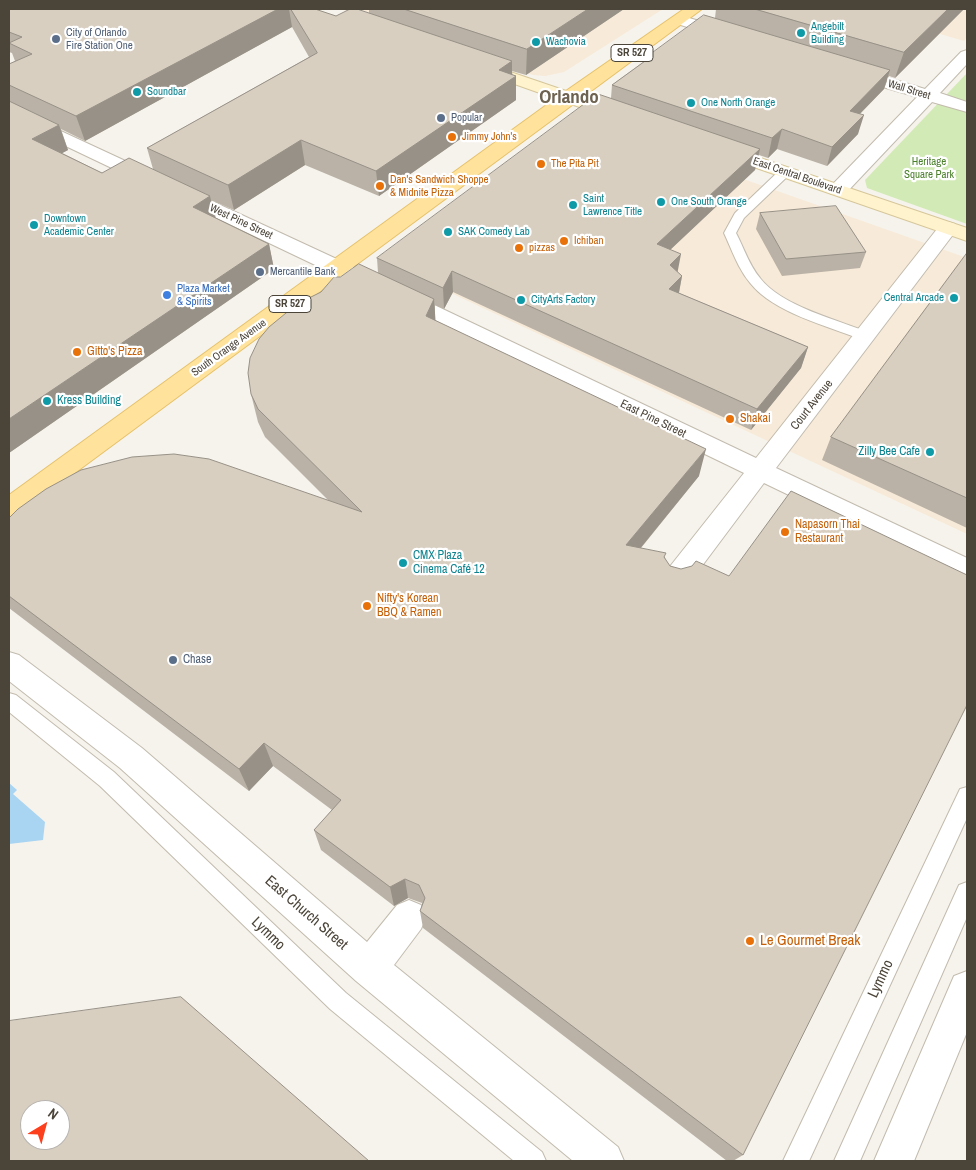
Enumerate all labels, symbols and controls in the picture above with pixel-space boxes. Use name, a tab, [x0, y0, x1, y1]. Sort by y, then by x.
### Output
place label: Angebilt Building	[811, 20, 844, 46]
place label: City of Orlando Fire Station One	[66, 26, 133, 52]
marker: Angebilt Building	[795, 27, 807, 39]
marker: City of Orlando Fire Station One	[50, 33, 62, 45]
place label: Wachovia	[546, 35, 586, 49]
marker: Wachovia	[530, 36, 542, 48]
road number: SR 527	[611, 44, 653, 62]
street label: Wall Street	[886, 77, 932, 103]
place label: Soundbar	[147, 85, 186, 99]
marker: Soundbar	[131, 86, 143, 98]
district label: Orlando	[539, 87, 599, 109]
place label: One North Orange	[701, 96, 775, 110]
marker: One North Orange	[685, 97, 697, 109]
place label: Popular	[451, 111, 482, 125]
marker: Popular	[435, 112, 447, 124]
place label: Jimmy John's	[462, 130, 517, 144]
marker: Jimmy John's	[446, 131, 458, 143]
street label: East Central Boulevard	[751, 155, 843, 197]
park label: Heritage Square Park	[904, 155, 954, 181]
place label: The Pita Pit	[551, 157, 599, 171]
marker: The Pita Pit	[535, 158, 547, 170]
place label: Dan's Sandwich Shoppe & Midnite Pizza	[390, 173, 489, 199]
marker: Dan's Sandwich Shoppe & Midnite Pizza	[374, 180, 386, 192]
place label: Saint Lawrence Title	[583, 192, 642, 218]
place label: One South Orange	[671, 195, 747, 209]
marker: One South Orange	[655, 196, 667, 208]
marker: Saint Lawrence Title	[567, 199, 579, 211]
street label: West Pine Street	[207, 202, 275, 242]
place label: Downtown Academic Center	[44, 212, 114, 238]
marker: Downtown Academic Center	[28, 219, 40, 231]
place label: SAK Comedy Lab	[458, 225, 530, 239]
marker: SAK Comedy Lab	[442, 226, 454, 238]
place label: Ichiban	[574, 234, 604, 248]
marker: Ichiban	[558, 235, 570, 247]
place label: pizzas	[529, 241, 555, 255]
marker: pizzas	[513, 242, 525, 254]
place label: Mercantile Bank	[270, 265, 335, 279]
marker: Mercantile Bank	[254, 266, 266, 278]
place label: Plaza Market & Spirits	[177, 282, 230, 308]
marker: Plaza Market & Spirits	[161, 289, 173, 301]
place label: Central Arcade	[884, 291, 944, 305]
marker: Central Arcade	[948, 292, 960, 304]
place label: CityArts Factory	[531, 293, 595, 307]
marker: CityArts Factory	[515, 294, 527, 306]
road number: SR 527	[269, 296, 311, 312]
street label: South Orange Avenue	[189, 316, 269, 380]
place label: Gitto's Pizza	[87, 345, 142, 359]
marker: Gitto's Pizza	[71, 346, 83, 358]
street label: Court Avenue	[788, 377, 836, 433]
place label: Kress Building	[57, 394, 121, 408]
marker: Kress Building	[41, 395, 53, 407]
street label: East Pine Street	[618, 397, 688, 441]
place label: Shakai	[740, 412, 771, 426]
marker: Shakai	[724, 413, 736, 425]
place label: Zilly Bee Cafe	[858, 445, 920, 459]
marker: Zilly Bee Cafe	[924, 446, 936, 458]
place label: Napasorn Thai Restaurant	[795, 518, 860, 546]
marker: Napasorn Thai Restaurant	[779, 526, 791, 538]
place label: CMX Plaza Cinema Café 12	[413, 549, 485, 577]
marker: CMX Plaza Cinema Café 12	[397, 557, 409, 569]
place label: Nifty's Korean BBQ & Ramen	[377, 592, 442, 620]
marker: Nifty's Korean BBQ & Ramen	[361, 600, 373, 612]
place label: Chase	[183, 653, 211, 667]
marker: Chase	[167, 654, 179, 666]
street label: East Church Street	[261, 872, 351, 954]
street label: Lymmo	[247, 914, 289, 954]
place label: Le Gourmet Break	[760, 932, 860, 950]
marker: Le Gourmet Break	[744, 935, 756, 947]
street label: Lymmo	[864, 957, 898, 1001]
north arrow	[20, 1100, 70, 1150]
text: N	[45, 1104, 62, 1123]

